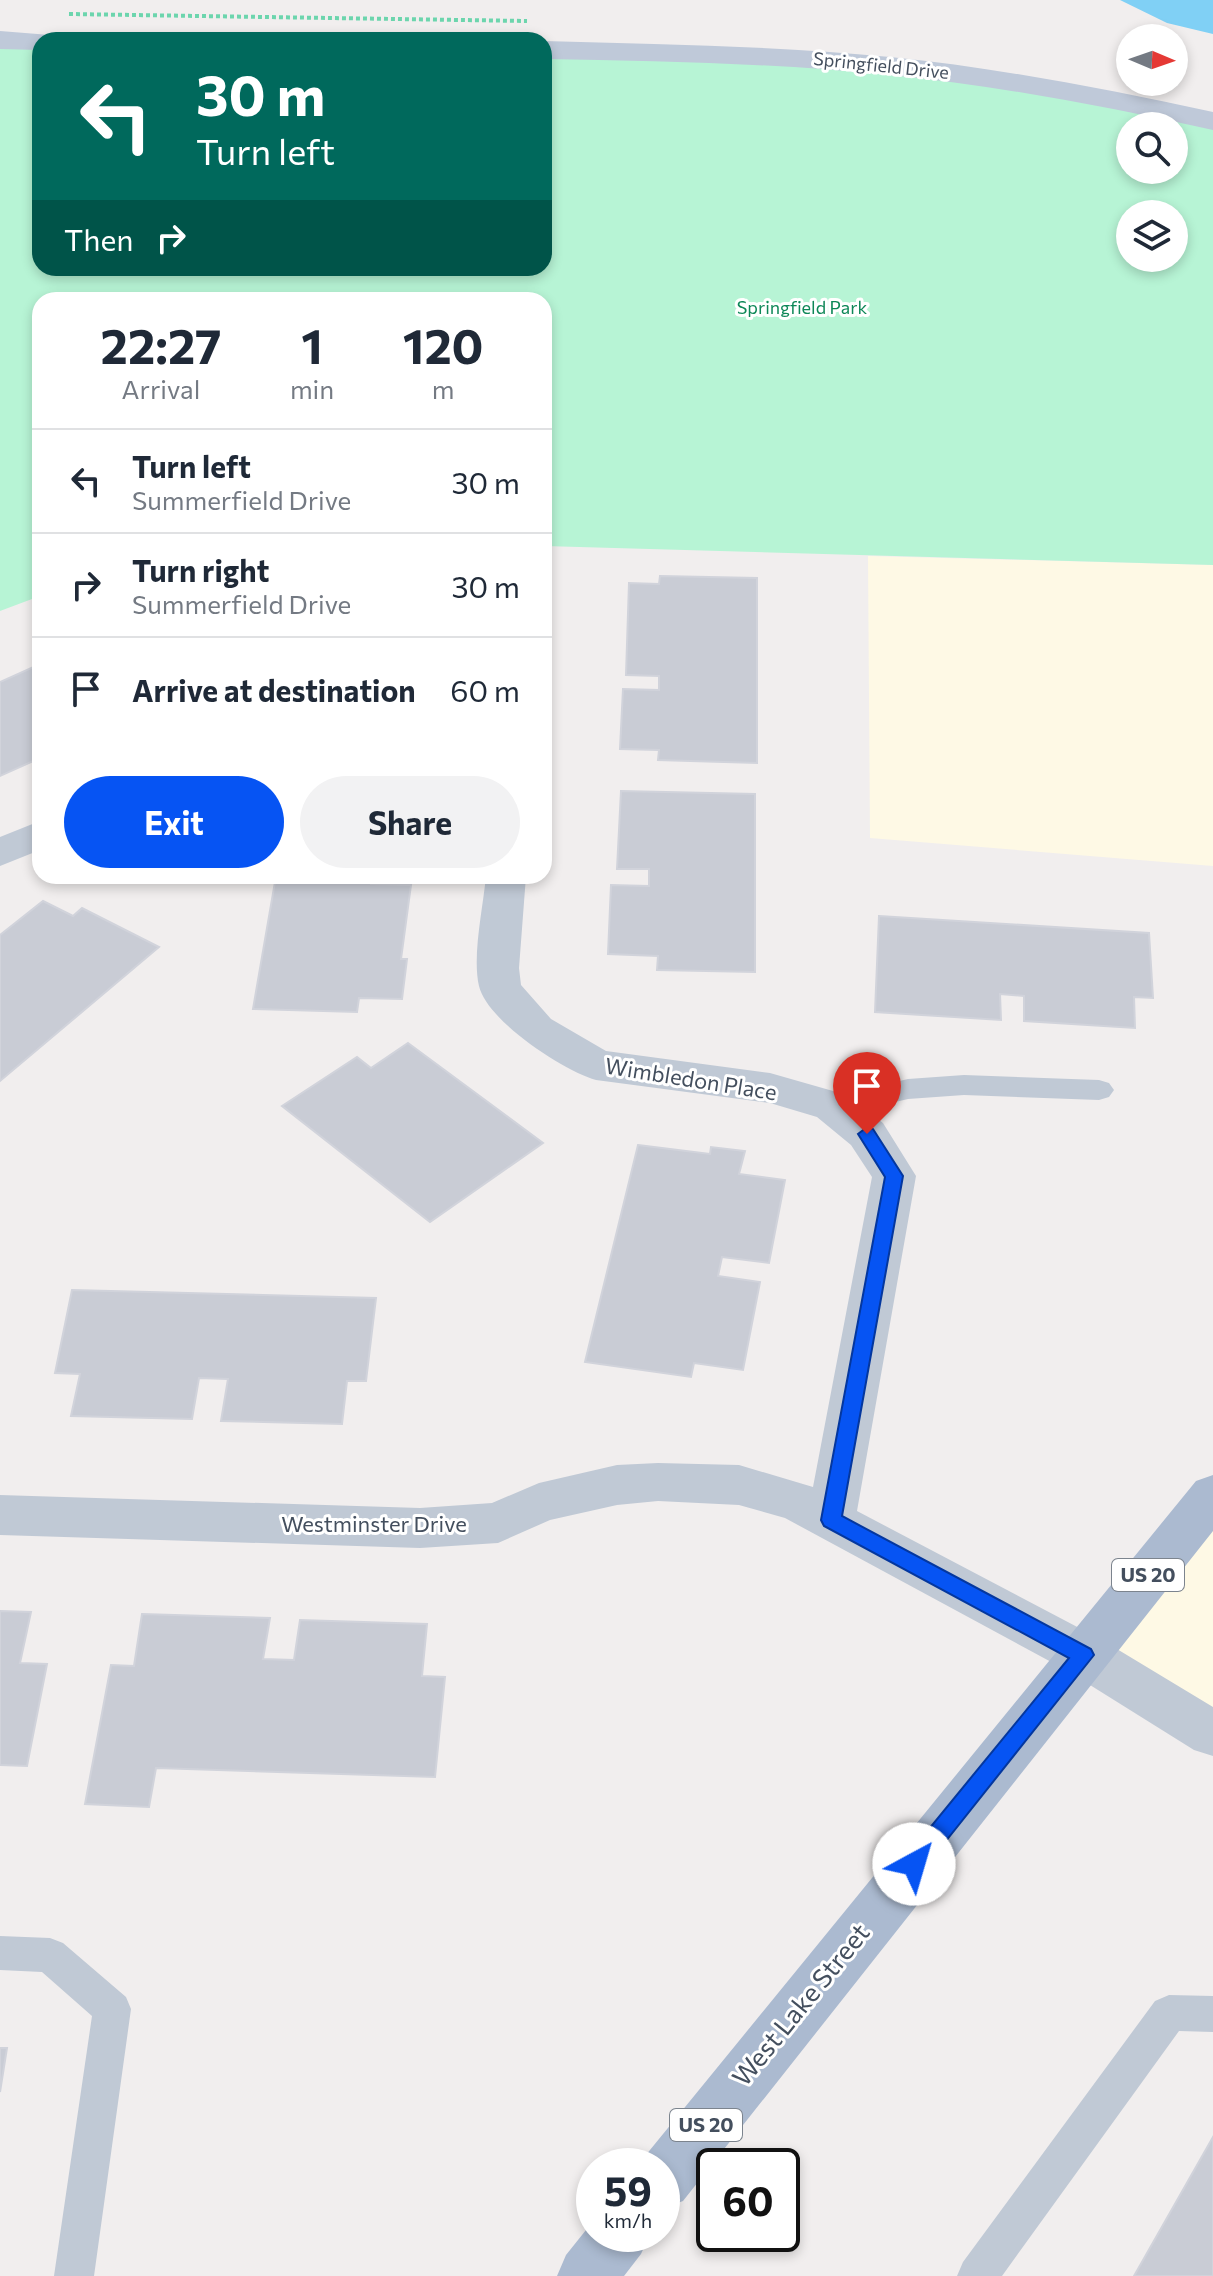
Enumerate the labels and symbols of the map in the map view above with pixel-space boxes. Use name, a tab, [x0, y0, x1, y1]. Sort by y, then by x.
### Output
north arrow	[1116, 24, 1188, 96]
street label: Springfield Drive	[812, 47, 950, 83]
park label: Springfield Park	[737, 296, 867, 318]
street label: Wimbledon Place	[603, 1052, 779, 1105]
pin	[833, 1052, 901, 1134]
street label: Westminster Drive	[281, 1510, 467, 1537]
road number: US 20	[1112, 1559, 1184, 1591]
position arrow	[872, 1822, 956, 1906]
street label: West Lake Street	[725, 1917, 875, 2092]
road number: US 20	[670, 2109, 742, 2141]
speed limit sign: 60	[696, 2148, 800, 2252]

